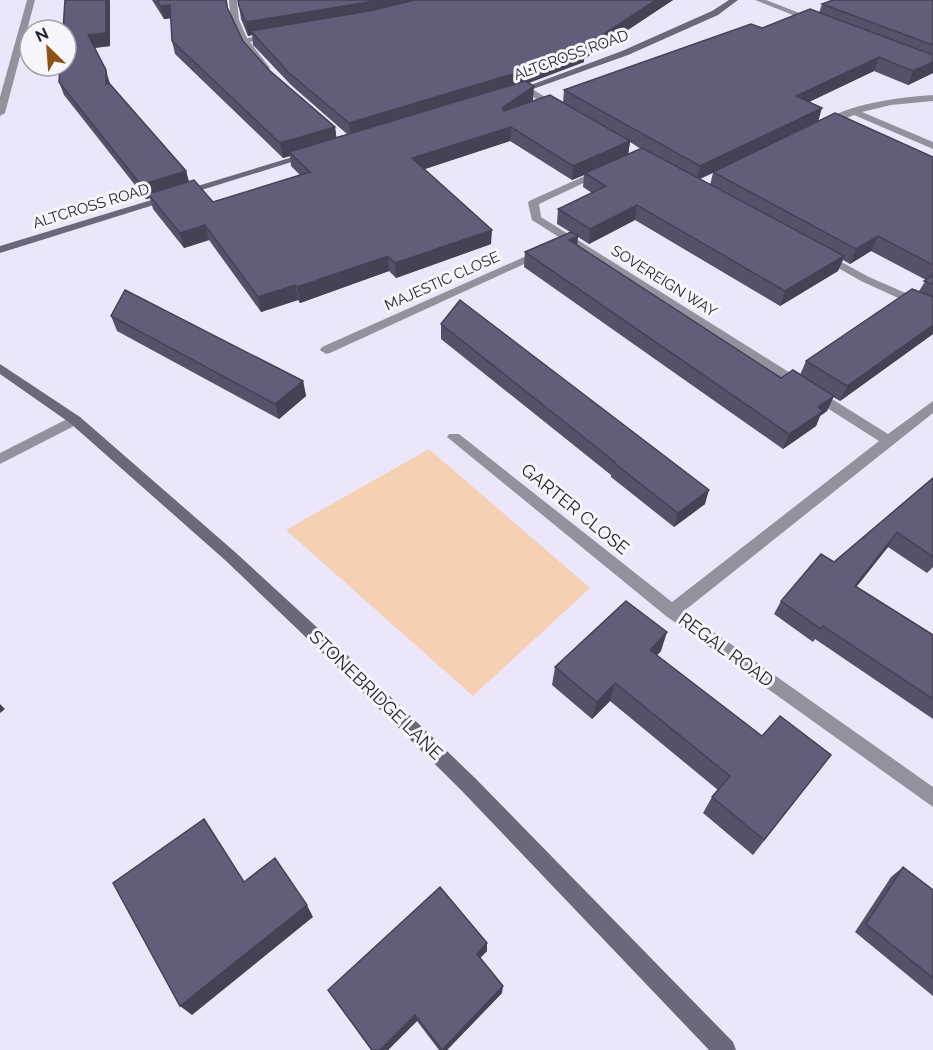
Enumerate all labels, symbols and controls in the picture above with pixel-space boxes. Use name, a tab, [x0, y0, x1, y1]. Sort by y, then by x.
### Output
north arrow	[18, 18, 78, 78]
text: N	[32, 24, 51, 46]
street label: ALTCROSS ROAD	[511, 26, 631, 84]
street label: ALTCROSS ROAD	[31, 180, 152, 232]
street label: SOVEREIGN WAY	[608, 241, 720, 321]
street label: MAJESTIC CLOSE	[382, 248, 502, 314]
street label: GARTER CLOSE	[517, 459, 634, 559]
street label: REGAL ROAD	[675, 608, 778, 691]
street label: STONEBRIDGE LANE	[305, 626, 447, 764]

